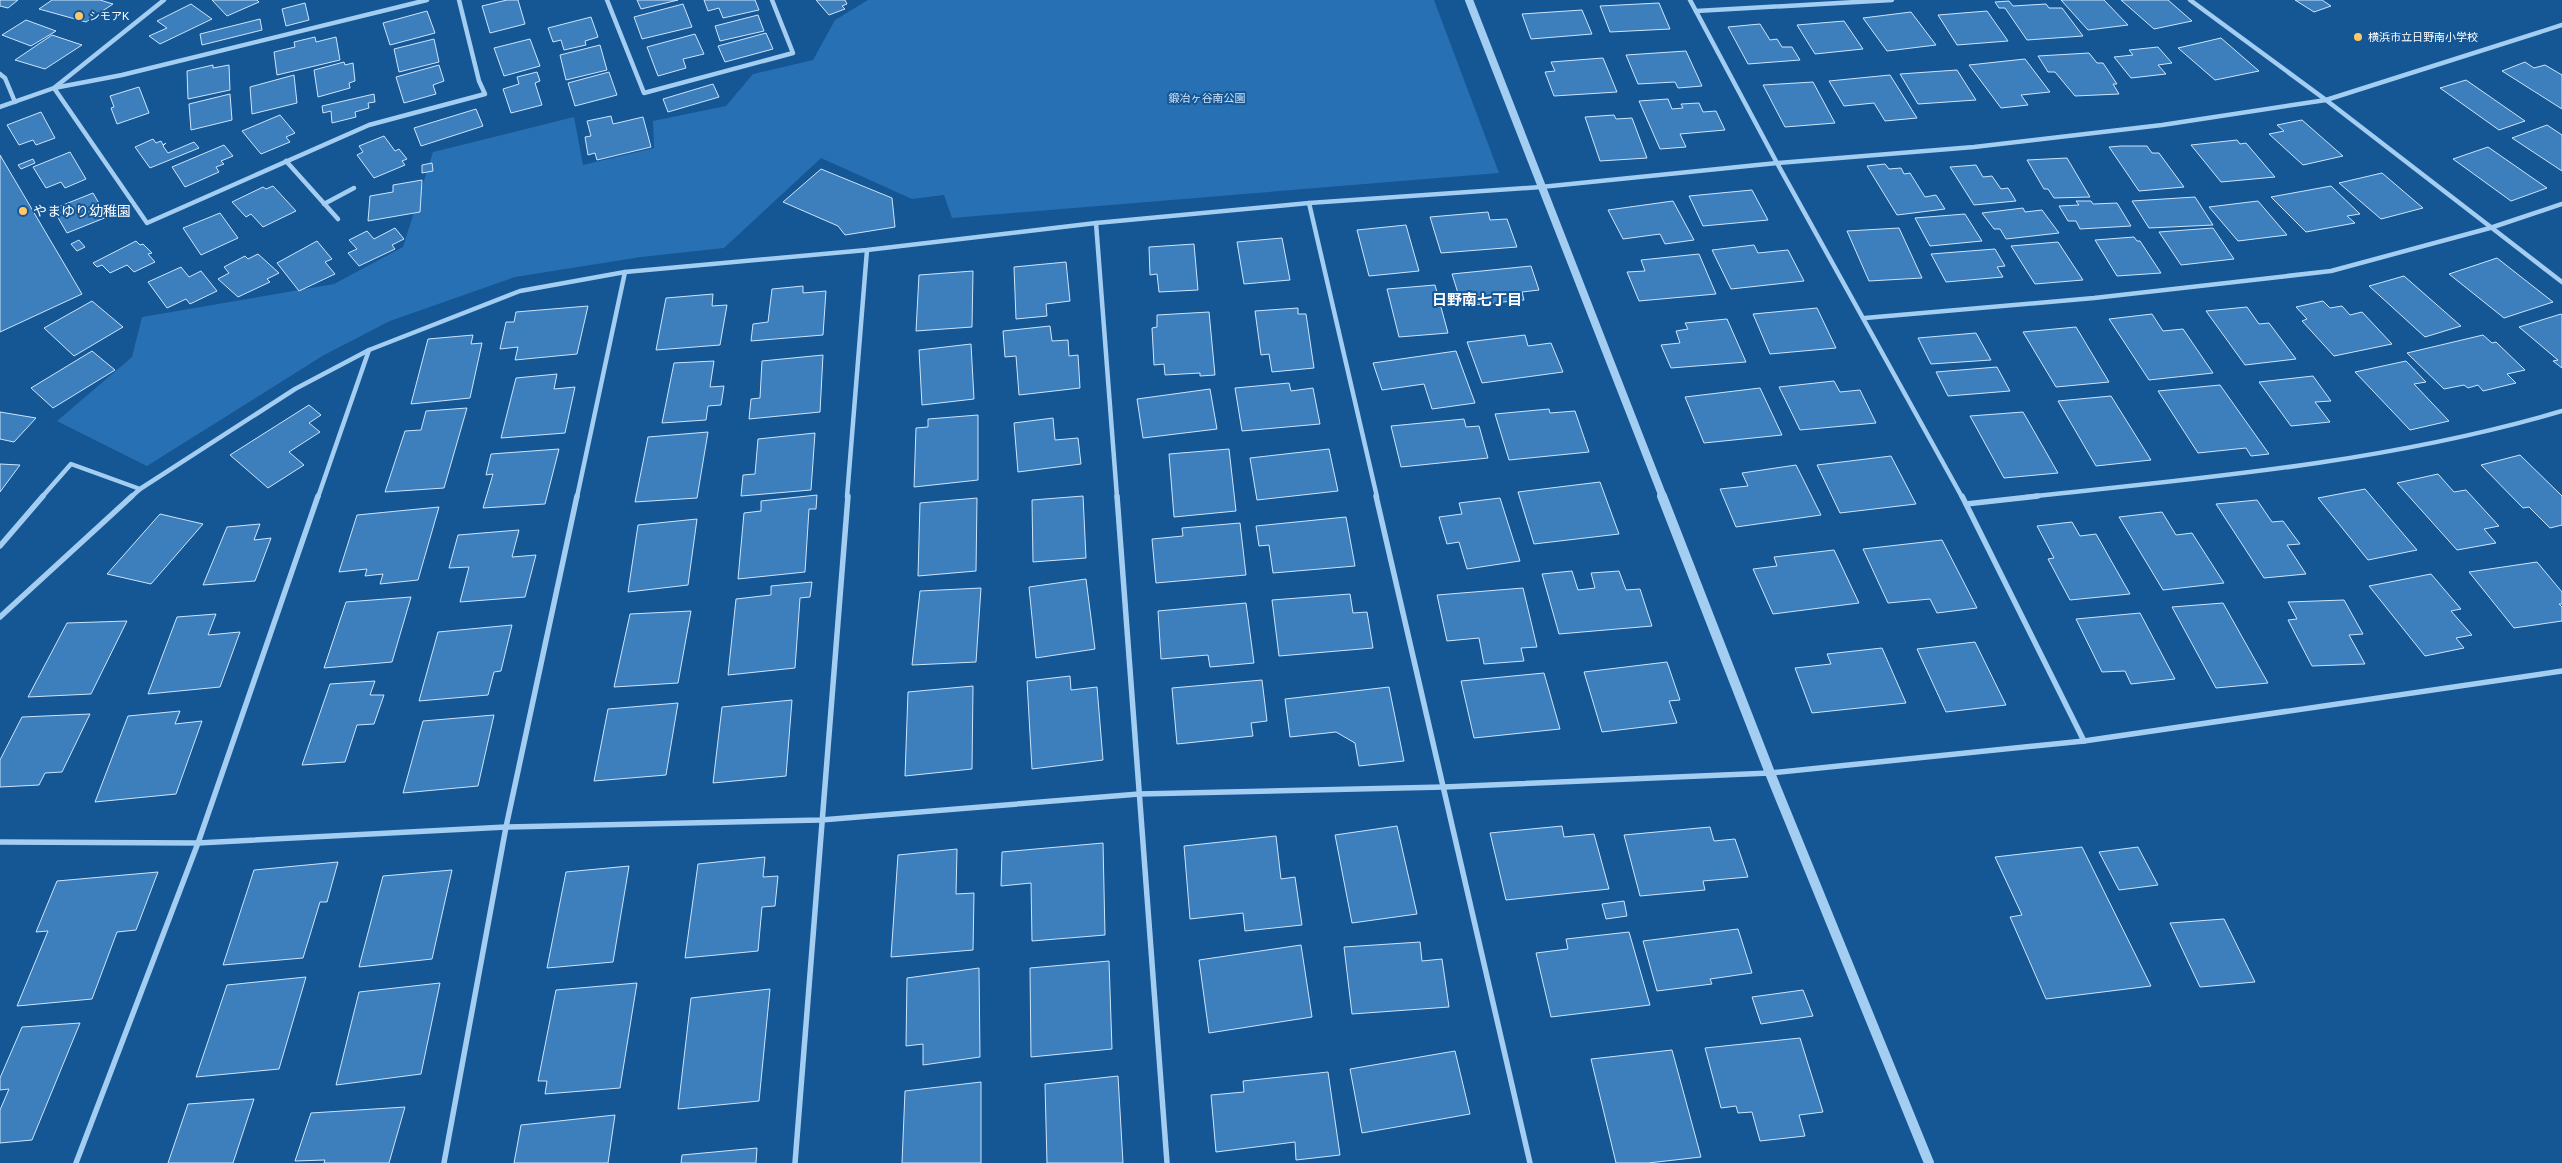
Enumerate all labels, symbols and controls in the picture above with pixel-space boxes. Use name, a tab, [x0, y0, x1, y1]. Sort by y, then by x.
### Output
marker: シモアK	[73, 10, 85, 22]
place label: シモアK	[89, 10, 130, 22]
marker: 横浜市立日野南小学校	[2352, 31, 2364, 43]
place label: 横浜市立日野南小学校	[2368, 31, 2478, 43]
park label: 鍛冶ヶ谷南公園	[1169, 92, 1246, 104]
place label: やまゆり幼稚園	[33, 203, 131, 219]
marker: やまゆり幼稚園	[17, 205, 29, 217]
district label: 日野南七丁目	[1432, 291, 1522, 308]

